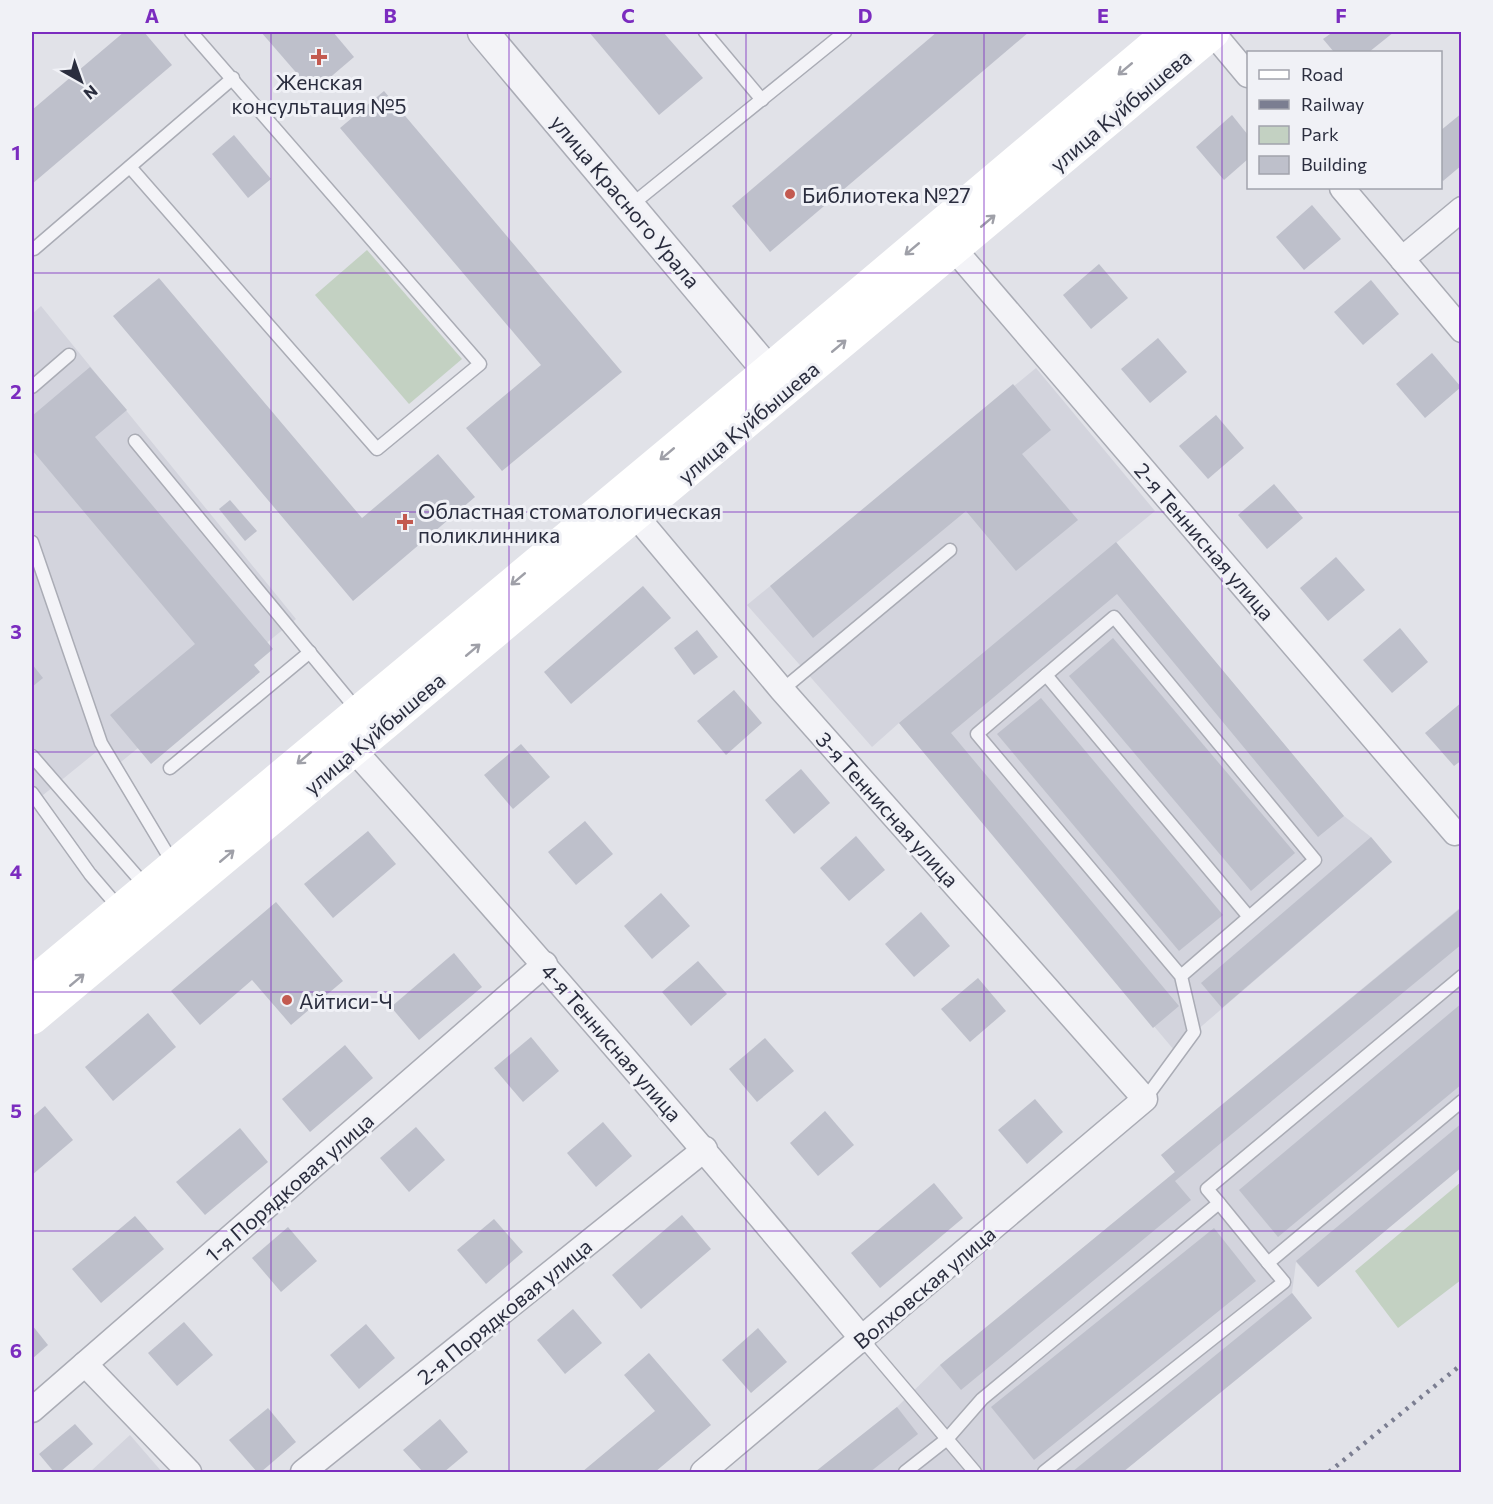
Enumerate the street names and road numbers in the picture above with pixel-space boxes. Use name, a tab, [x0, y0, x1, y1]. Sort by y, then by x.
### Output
street label: улица Куйбышева	[1044, 44, 1196, 176]
street label: улица Красного Урала	[546, 109, 706, 293]
street label: улица Куйбышева	[672, 356, 824, 488]
street label: 2-я Теннисная улица	[1130, 457, 1280, 625]
street label: улица Куйбышева	[298, 667, 450, 799]
street label: 3-я Теннисная улица	[812, 726, 964, 892]
street label: 4-я Теннисная улица	[537, 958, 687, 1126]
street label: 1-я Порядковая улица	[200, 1107, 378, 1267]
street label: Волховская улица	[848, 1220, 1000, 1354]
street label: 2-я Порядковая улица	[412, 1233, 596, 1389]

